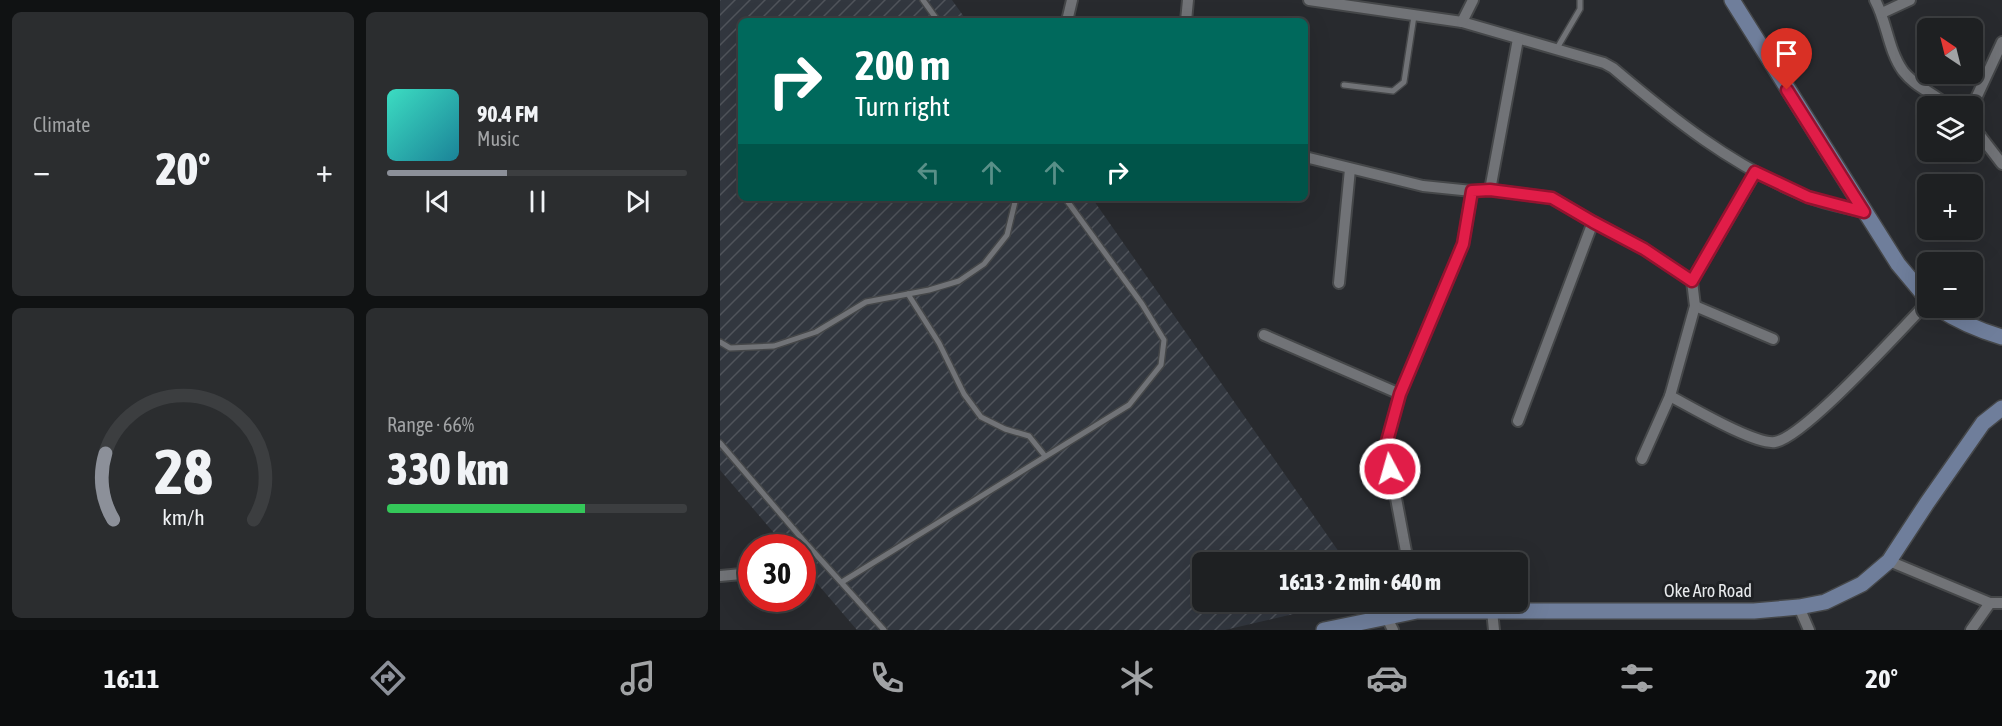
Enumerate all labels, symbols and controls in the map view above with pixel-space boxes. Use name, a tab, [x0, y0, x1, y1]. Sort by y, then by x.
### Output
north arrow	[1917, 18, 1983, 84]
map controls	[1917, 18, 1983, 318]
pin	[1761, 28, 1812, 90]
icon: arrive	[1770, 37, 1803, 70]
text: 200 m	[855, 41, 950, 89]
icon: right	[756, 42, 834, 120]
text: Turn right	[855, 91, 950, 122]
button: layers	[1917, 96, 1983, 162]
text: 90.4 FM	[477, 101, 539, 127]
text: Climate	[33, 113, 90, 136]
text: Music	[477, 127, 519, 150]
text: 20°	[156, 143, 210, 195]
text: −	[33, 151, 50, 189]
text: +	[316, 151, 333, 189]
icon: left	[912, 156, 945, 189]
icon: ahead	[975, 156, 1008, 189]
icon: ahead	[1038, 156, 1071, 189]
icon: right	[1101, 156, 1134, 189]
button: +	[1917, 174, 1983, 240]
icon: previous	[421, 185, 454, 218]
icon: pause	[521, 185, 554, 218]
icon: next	[621, 185, 654, 218]
button: −	[1917, 252, 1983, 318]
text: Range · 66%	[387, 413, 474, 436]
text: 28	[154, 436, 212, 507]
position arrow	[1358, 437, 1422, 501]
text: 330 km	[387, 443, 509, 495]
text: km/h	[162, 505, 204, 530]
speed limit sign: 30	[738, 534, 816, 612]
text: 16:13 · 2 min · 640 m	[1279, 569, 1441, 595]
street label: Oke Aro Road	[1664, 580, 1752, 601]
icon: directions	[367, 657, 409, 699]
icon: music	[617, 657, 659, 699]
icon: phone	[866, 657, 908, 699]
icon: climate	[1116, 657, 1158, 699]
icon: car	[1366, 657, 1408, 699]
icon: filters	[1616, 657, 1658, 699]
text: 16:11	[104, 663, 159, 694]
text: 20°	[1865, 663, 1898, 694]

